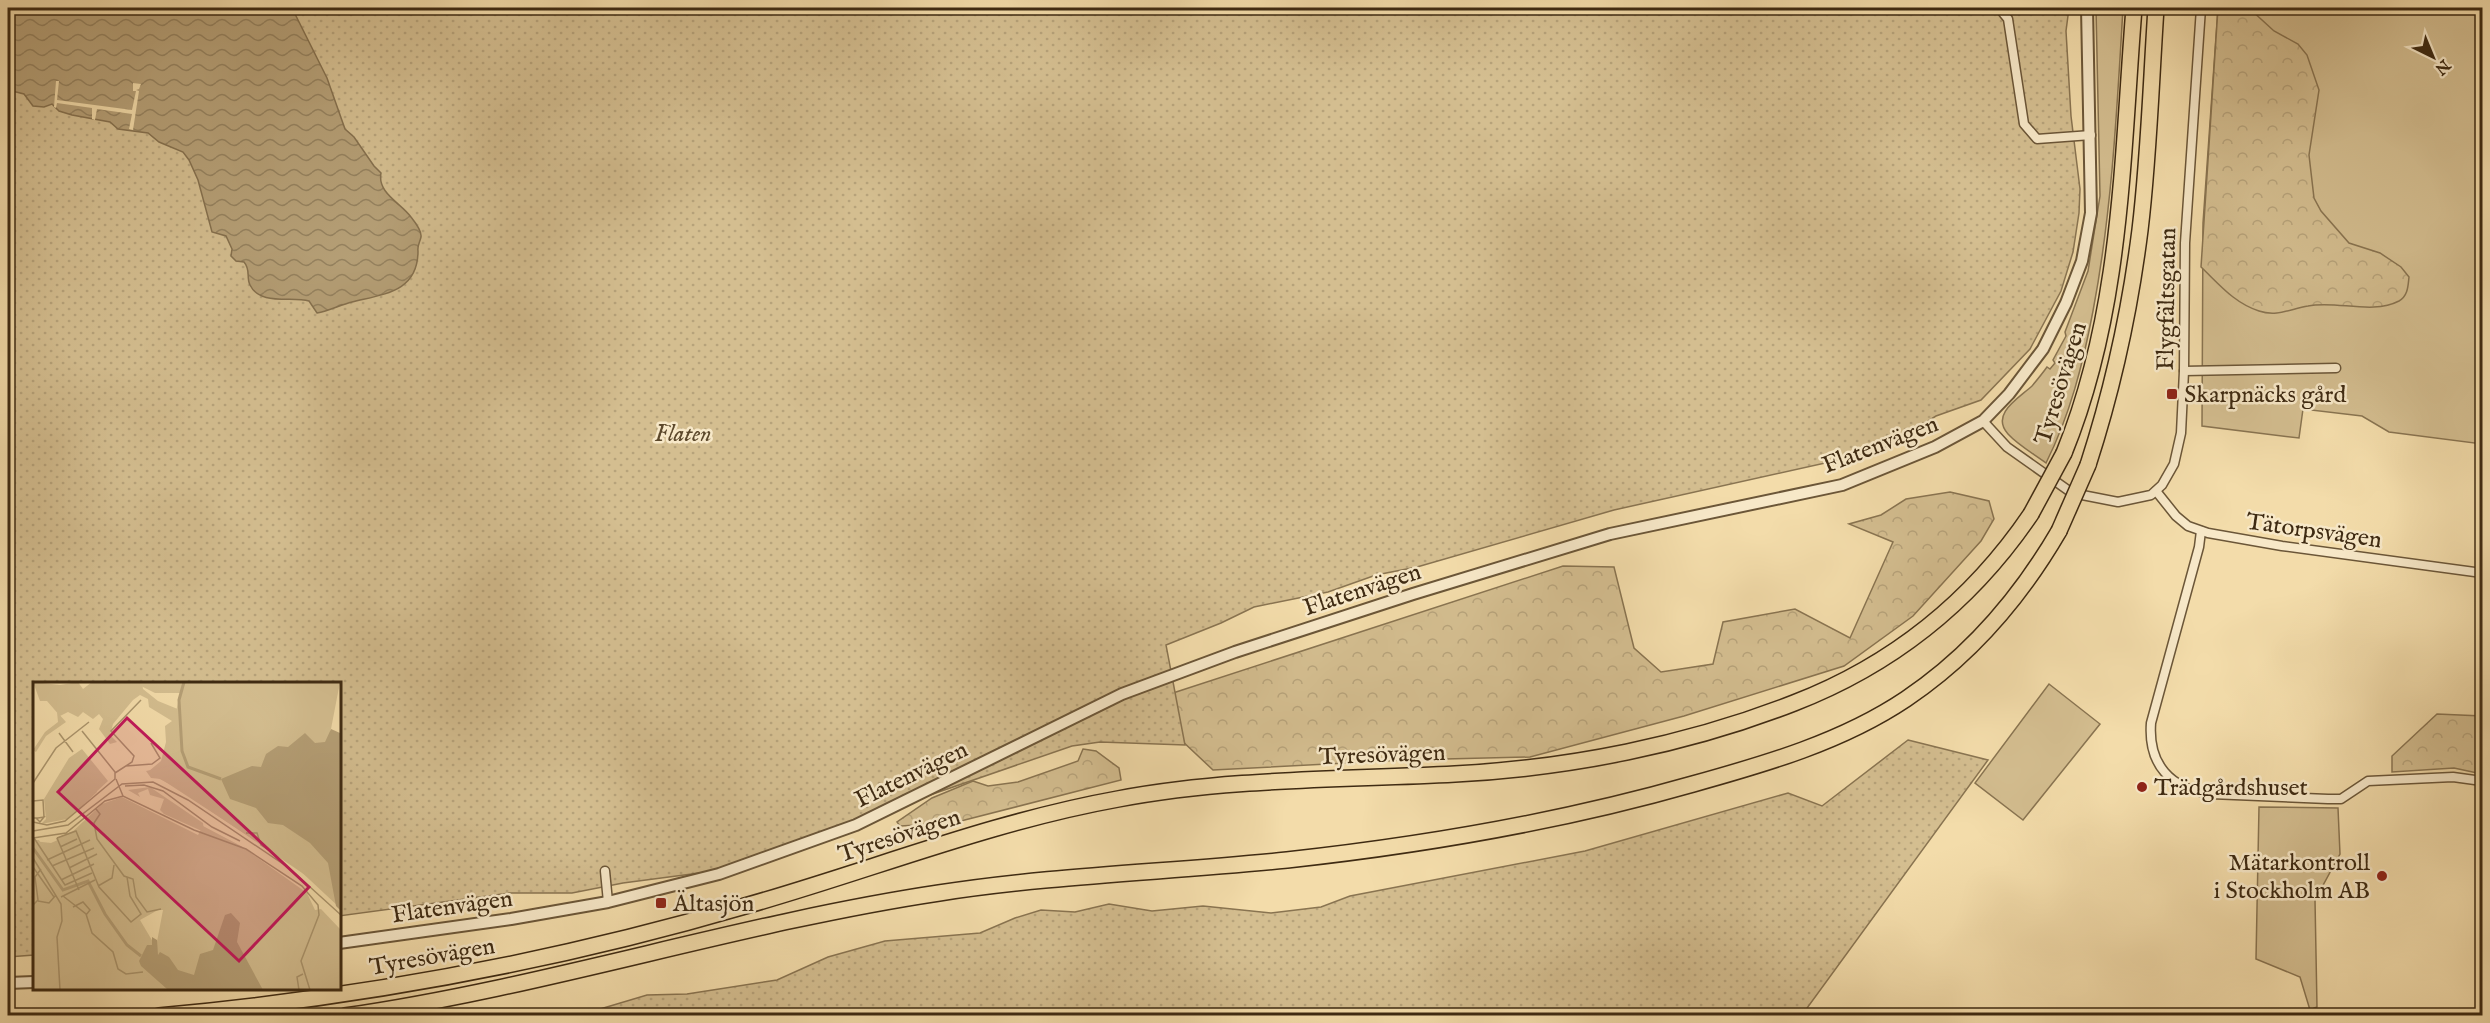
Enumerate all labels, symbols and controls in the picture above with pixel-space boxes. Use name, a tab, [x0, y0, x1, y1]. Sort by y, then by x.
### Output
north arrow	[2403, 27, 2463, 87]
text: N	[2430, 54, 2454, 79]
street label: Flygfältsgatan	[2151, 227, 2184, 371]
street label: Tyresövägen	[2028, 318, 2095, 449]
place label: Skarpnäcks gård	[2184, 380, 2346, 411]
marker: Skarpnäcks gård	[2165, 387, 2179, 401]
street label: Flatenvägen	[1818, 409, 1943, 482]
park label: Flaten	[655, 419, 711, 450]
street label: Tätorpsvägen	[2244, 507, 2384, 556]
street label: Flatenvägen	[1300, 557, 1425, 624]
inset map	[33, 682, 340, 990]
street label: Flatenvägen	[850, 735, 973, 816]
street label: Tyresövägen	[1318, 738, 1446, 773]
place label: Trädgårdshuset	[2154, 773, 2308, 804]
marker: Trädgårdshuset	[2135, 780, 2149, 794]
street label: Tyresövägen	[834, 802, 965, 871]
place label: Mätarkontroll i Stockholm AB	[2214, 848, 2370, 907]
marker: Mätarkontroll i Stockholm AB	[2375, 869, 2389, 883]
street label: Flatenvägen	[390, 884, 515, 931]
place label: Ältasjön	[672, 889, 754, 920]
marker: Ältasjön	[654, 896, 668, 910]
street label: Tyresövägen	[367, 931, 498, 984]

